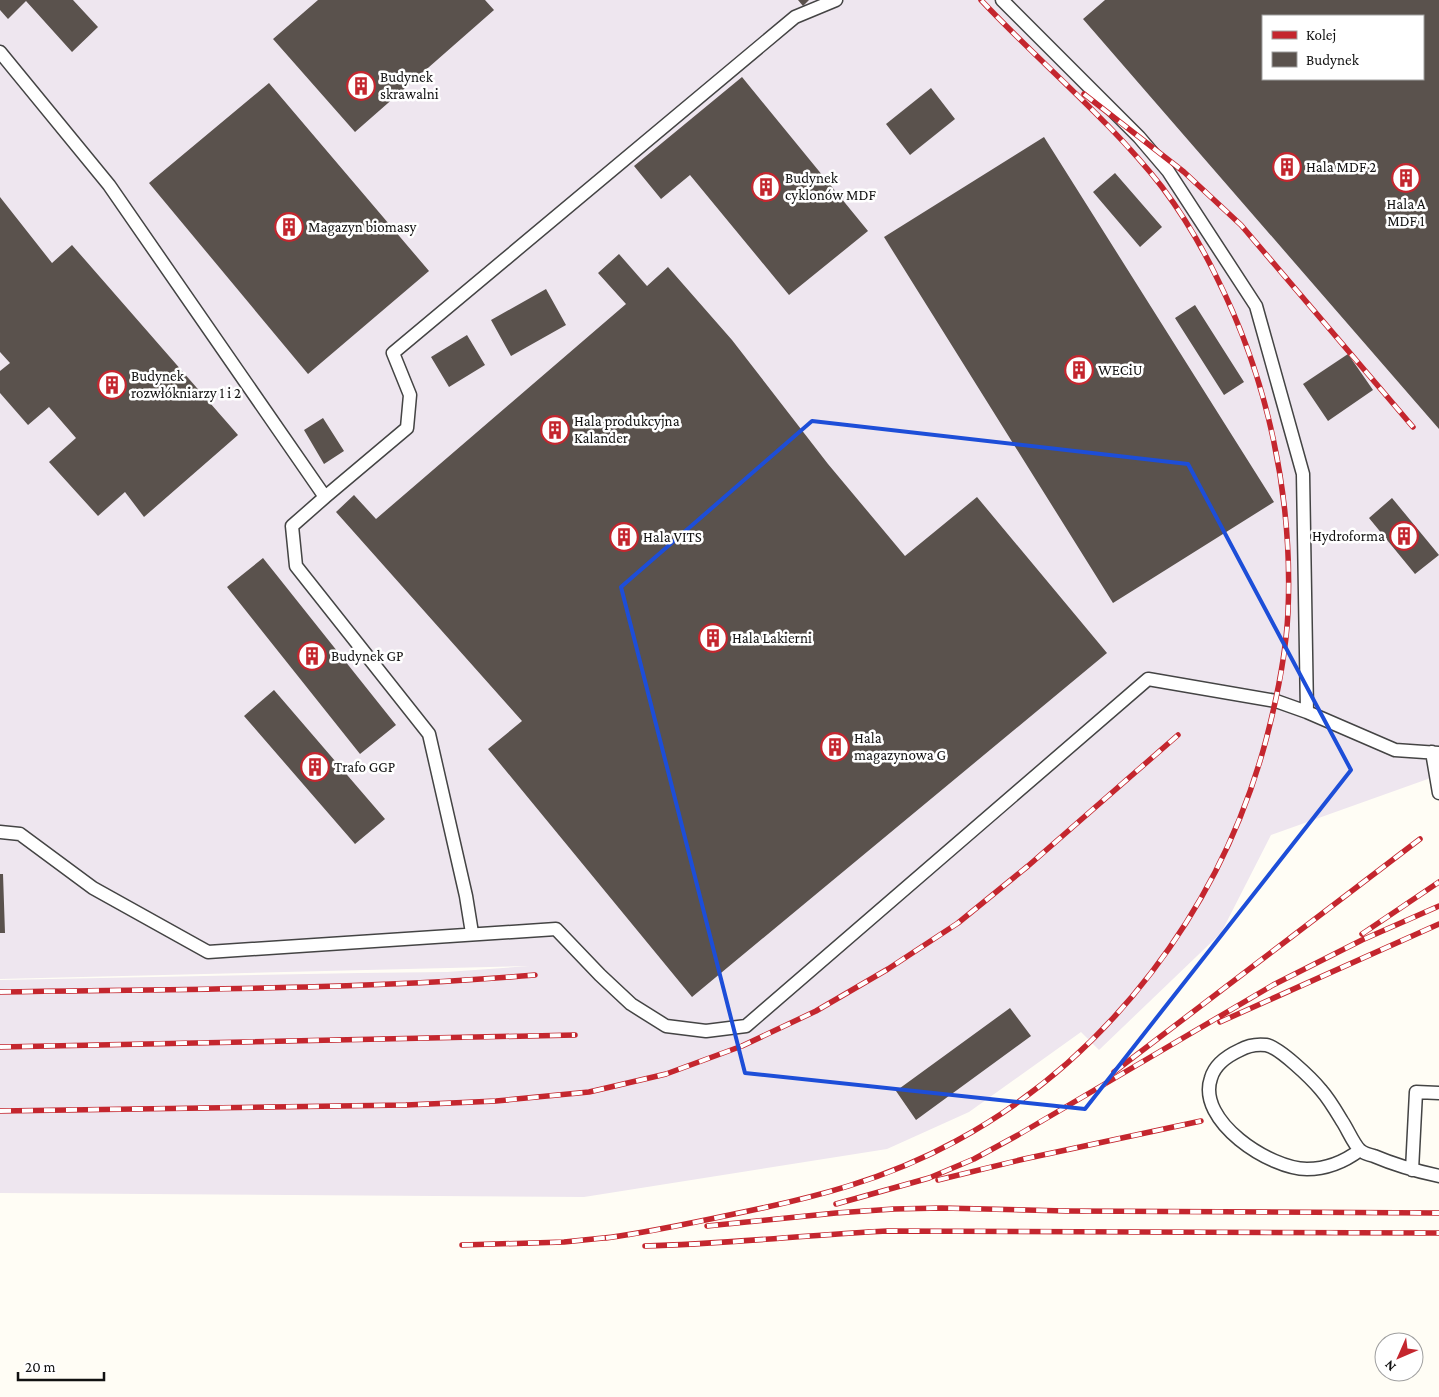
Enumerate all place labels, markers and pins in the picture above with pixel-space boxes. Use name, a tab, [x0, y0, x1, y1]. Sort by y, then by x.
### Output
place label: Budynek skrawalni	[380, 69, 439, 102]
building icon: Budynek skrawalni	[346, 71, 376, 101]
building icon: Hala MDF 2	[1272, 152, 1302, 182]
place label: Hala MDF 2	[1306, 159, 1376, 175]
building icon: Hala A MDF 1	[1391, 163, 1421, 193]
place label: Budynek cyklonów MDF	[785, 170, 876, 204]
building icon: Budynek cyklonów MDF	[751, 172, 781, 202]
place label: Hala A MDF 1	[1386, 196, 1426, 229]
building icon: Magazyn biomasy	[274, 212, 304, 242]
place label: Magazyn biomasy	[308, 219, 416, 236]
building icon: WECiU	[1064, 355, 1094, 385]
place label: WECiU	[1098, 362, 1143, 378]
place label: Budynek rozwłókniarzy 1 i 2	[131, 368, 241, 402]
building icon: Budynek rozwłókniarzy 1 i 2	[97, 370, 127, 400]
place label: Hala produkcyjna Kalander	[574, 413, 680, 446]
building icon: Hala produkcyjna Kalander	[540, 415, 570, 445]
building icon: Hydroforma	[1389, 521, 1419, 551]
building icon: Hala VITS	[609, 522, 639, 552]
place label: Hydroforma	[1312, 528, 1385, 545]
place label: Hala VITS	[643, 529, 702, 545]
building icon: Hala Lakierni	[698, 623, 728, 653]
place label: Hala Lakierni	[732, 630, 812, 646]
building icon: Budynek GP	[297, 641, 327, 671]
place label: Budynek GP	[331, 648, 404, 665]
place label: Hala magazynowa G	[854, 730, 946, 764]
building icon: Hala magazynowa G	[820, 732, 850, 762]
building icon: Trafo GGP	[300, 752, 330, 782]
place label: Trafo GGP	[334, 759, 395, 775]

